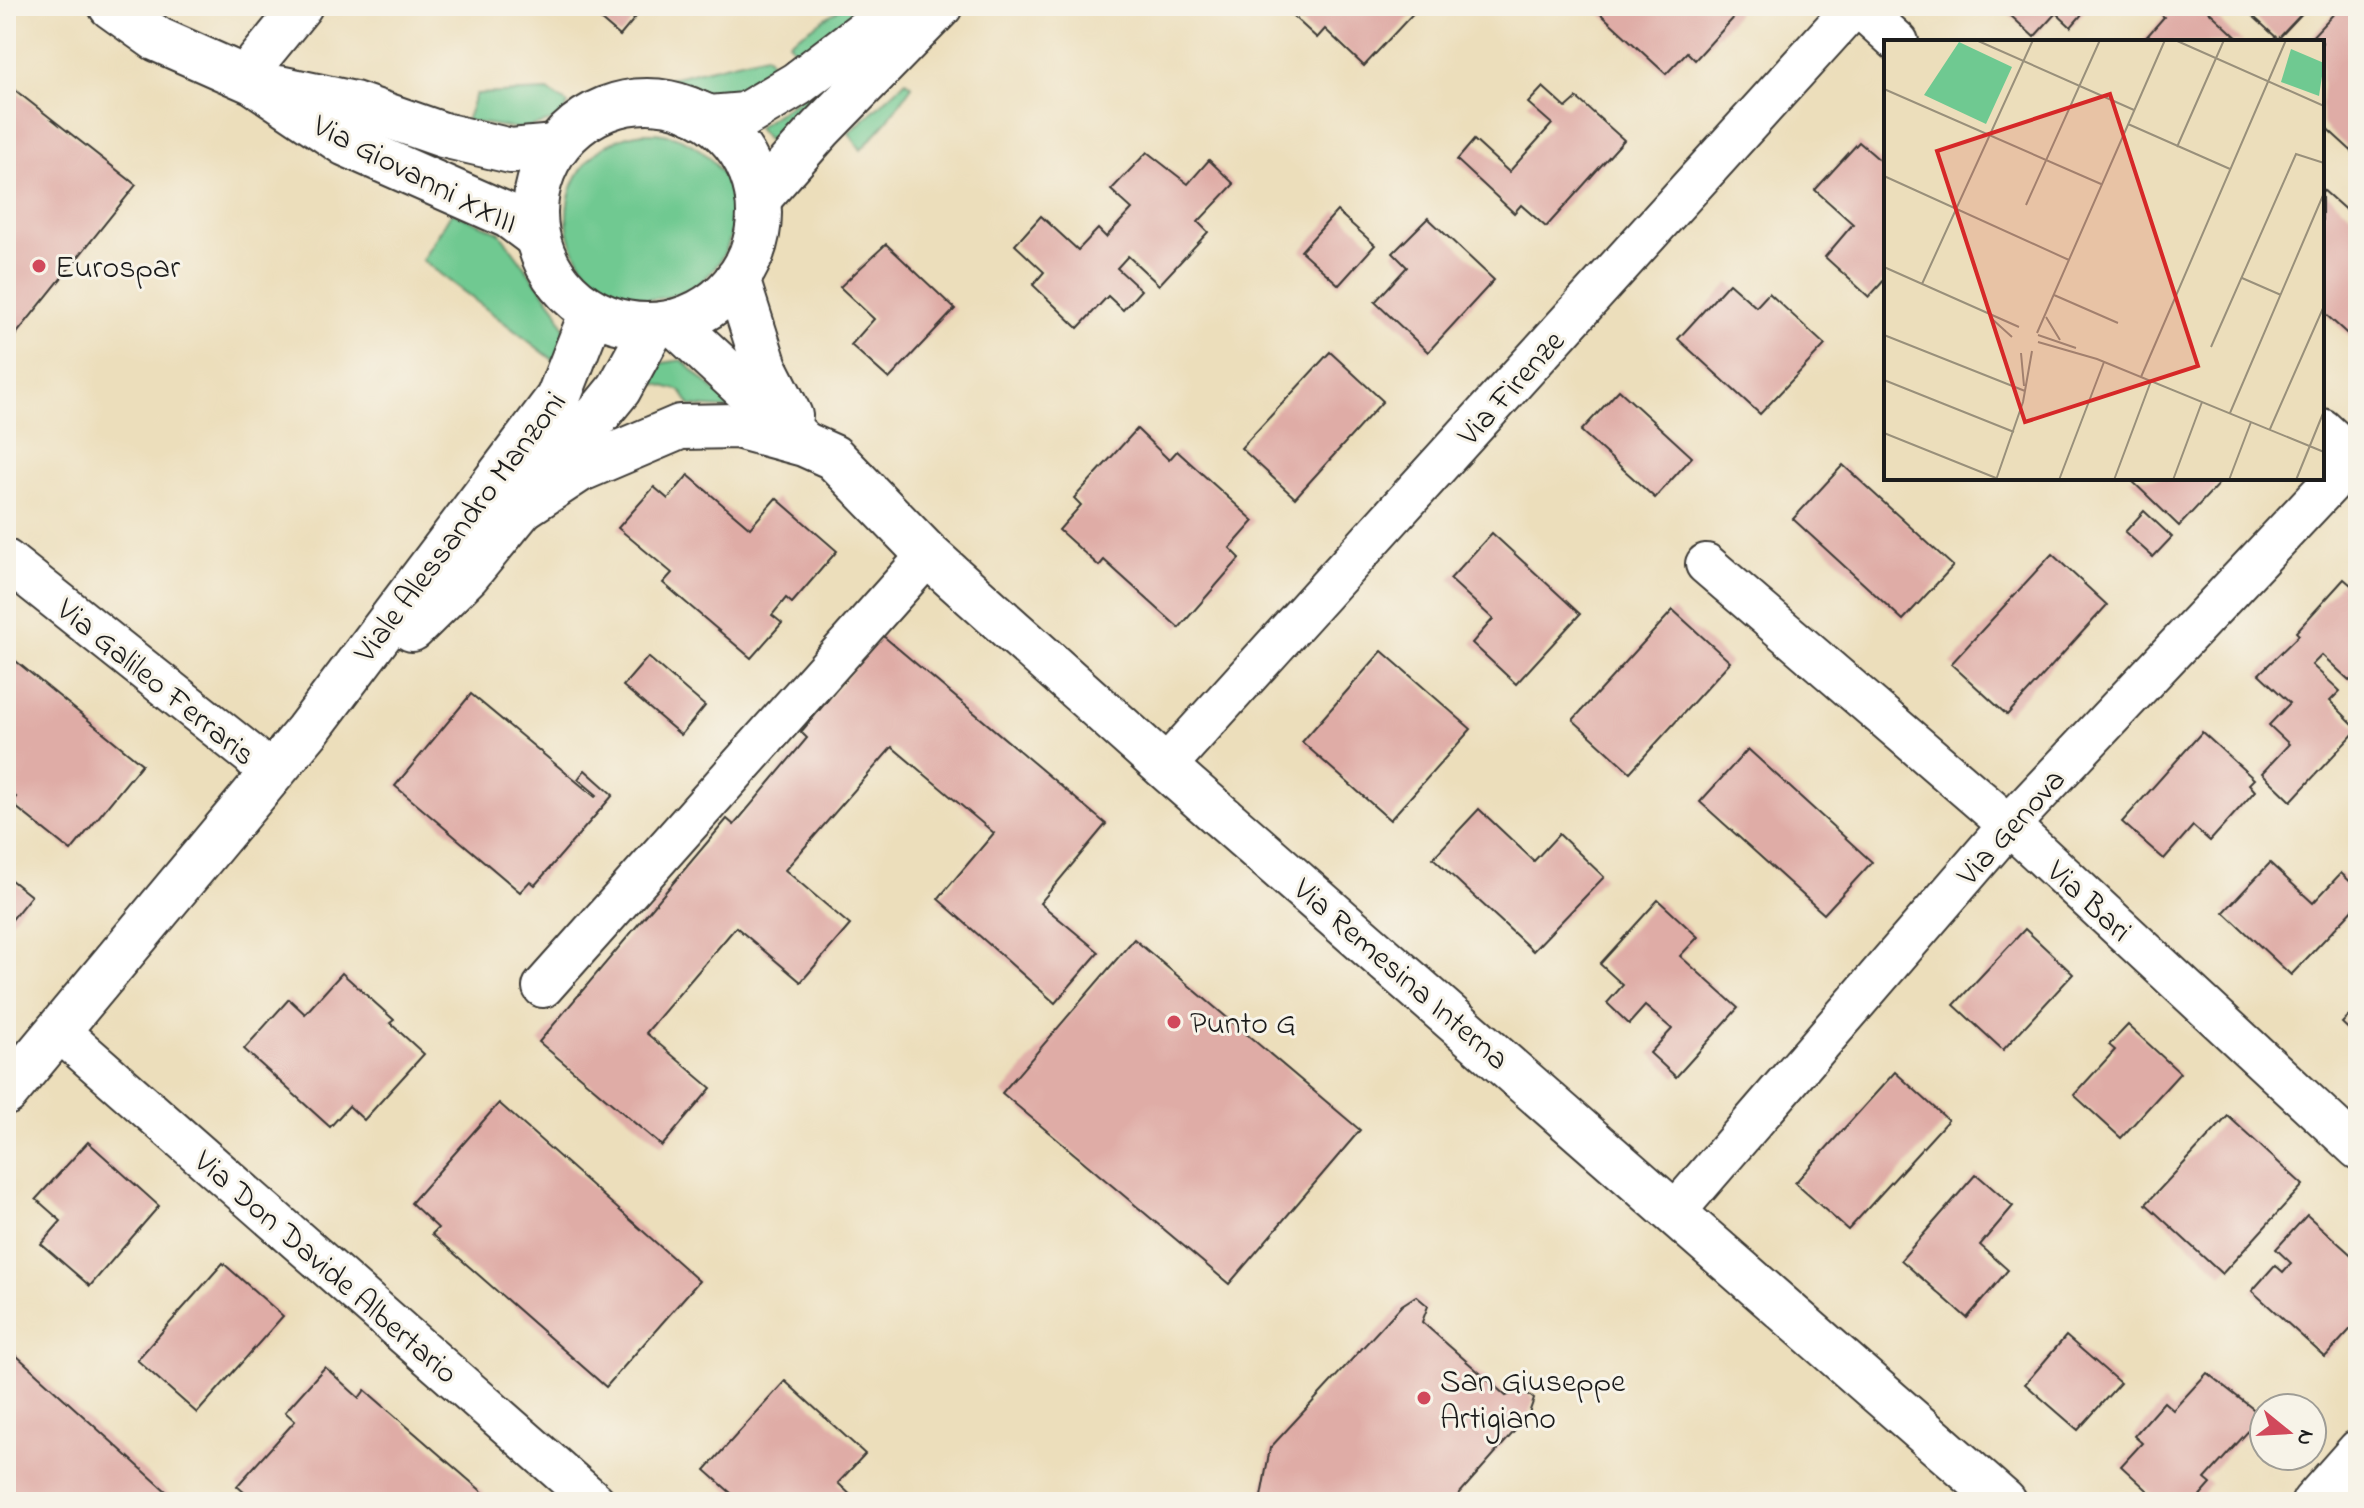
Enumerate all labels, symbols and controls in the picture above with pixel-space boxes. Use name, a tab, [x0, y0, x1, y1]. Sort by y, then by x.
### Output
inset map	[1884, 40, 2324, 480]
street label: Via Giovanni XXIII	[303, 104, 525, 248]
place label: Eurospar	[55, 246, 180, 293]
marker: Eurospar	[30, 257, 48, 275]
street label: Via Firenze	[1447, 320, 1578, 459]
street label: Viale Alessandro Manzoni	[343, 383, 580, 674]
street label: Via Galileo Ferraris	[44, 588, 265, 779]
street label: Via Genova	[1946, 759, 2078, 898]
street label: Via Bari	[2033, 850, 2141, 955]
street label: Via Remesina Interna	[1280, 868, 1518, 1083]
place label: Punto G	[1190, 1002, 1296, 1049]
marker: Punto G	[1165, 1013, 1183, 1031]
street label: Via Don Davide Albertario	[181, 1140, 467, 1397]
place label: San Giuseppe Artigiano	[1440, 1360, 1626, 1444]
marker: San Giuseppe Artigiano	[1415, 1389, 1433, 1407]
north arrow	[2248, 1392, 2328, 1472]
text: N	[2287, 1425, 2322, 1449]

